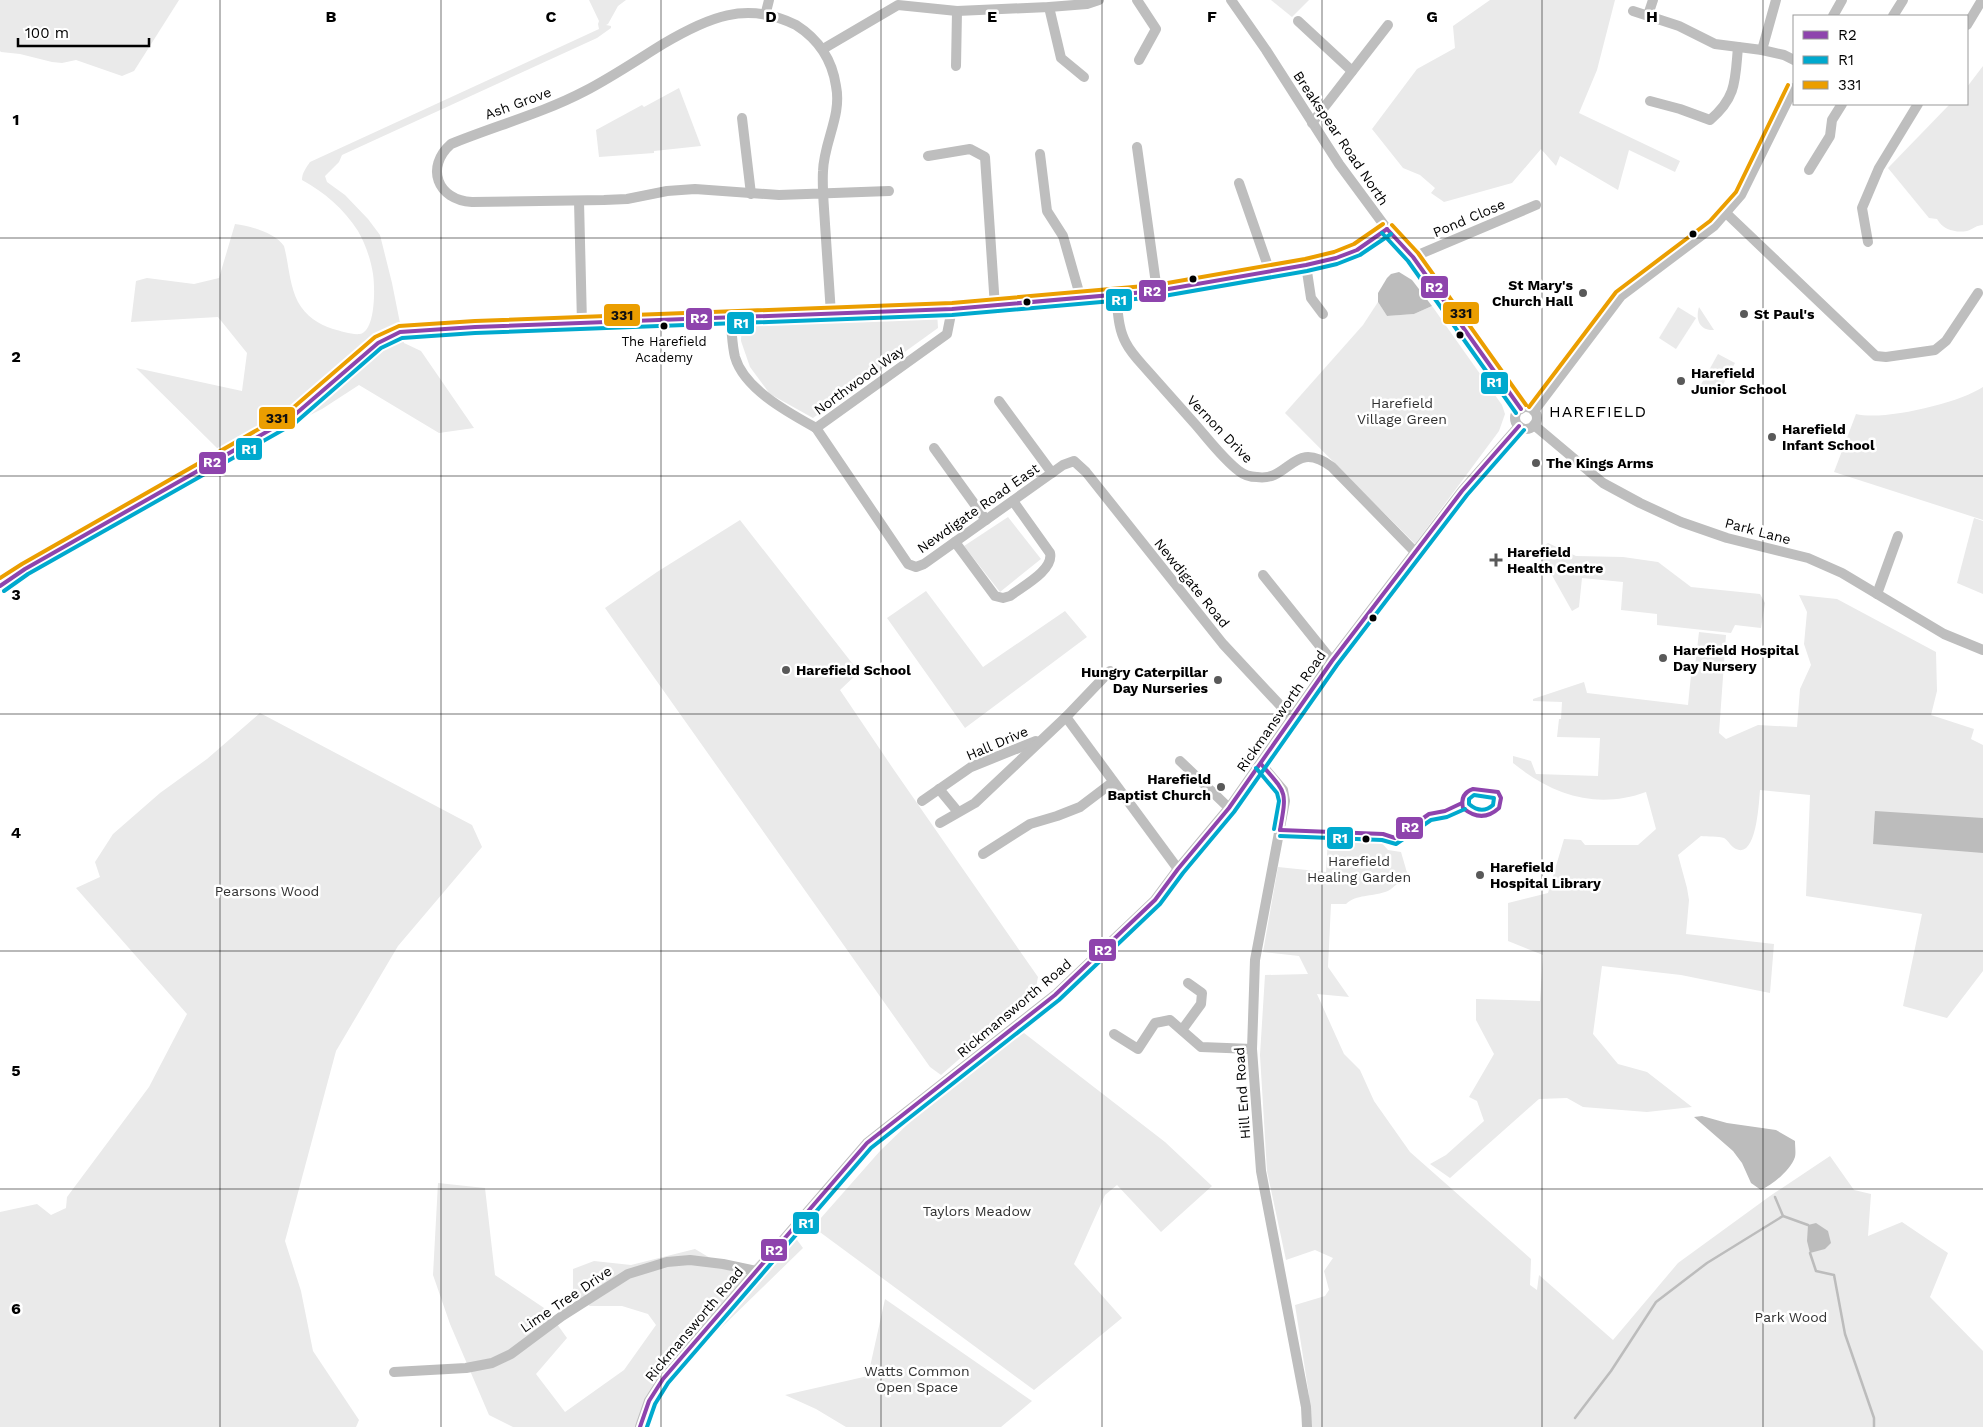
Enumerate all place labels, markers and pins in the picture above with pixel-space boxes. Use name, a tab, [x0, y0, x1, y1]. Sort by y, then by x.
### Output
unlabelled marker	[1688, 229, 1698, 239]
unlabelled marker	[1188, 274, 1198, 284]
place label: St Mary's Church Hall	[1492, 277, 1574, 309]
marker: St Mary's Church Hall	[1577, 287, 1589, 299]
unlabelled marker	[1022, 297, 1032, 307]
place label: St Paul's	[1754, 306, 1815, 322]
marker: St Paul's	[1738, 308, 1750, 320]
marker: The Harefield Academy	[659, 321, 669, 331]
unlabelled marker	[1455, 330, 1465, 340]
place label: The Harefield Academy	[621, 334, 707, 365]
place label: Harefield Junior School	[1691, 365, 1787, 397]
marker: Harefield Junior School	[1675, 375, 1687, 387]
place label: Harefield Infant School	[1782, 421, 1875, 453]
marker: Harefield Infant School	[1766, 431, 1778, 443]
place label: The Kings Arms	[1546, 455, 1654, 471]
marker: The Kings Arms	[1530, 457, 1542, 469]
place label: Harefield Health Centre	[1507, 544, 1603, 576]
marker: Harefield Health Centre	[1489, 553, 1503, 567]
unlabelled marker	[1368, 613, 1378, 623]
place label: Harefield Hospital Day Nursery	[1673, 642, 1799, 674]
marker: Harefield Hospital Day Nursery	[1657, 652, 1669, 664]
place label: Harefield School	[796, 662, 911, 678]
marker: Harefield School	[780, 664, 792, 676]
place label: Hungry Caterpillar Day Nurseries	[1081, 664, 1209, 696]
marker: Hungry Caterpillar Day Nurseries	[1212, 674, 1224, 686]
place label: Harefield Baptist Church	[1107, 771, 1211, 803]
marker: Harefield Baptist Church	[1215, 781, 1227, 793]
unlabelled marker	[1361, 834, 1371, 844]
place label: Harefield Hospital Library	[1490, 859, 1601, 891]
marker: Harefield Hospital Library	[1474, 869, 1486, 881]

